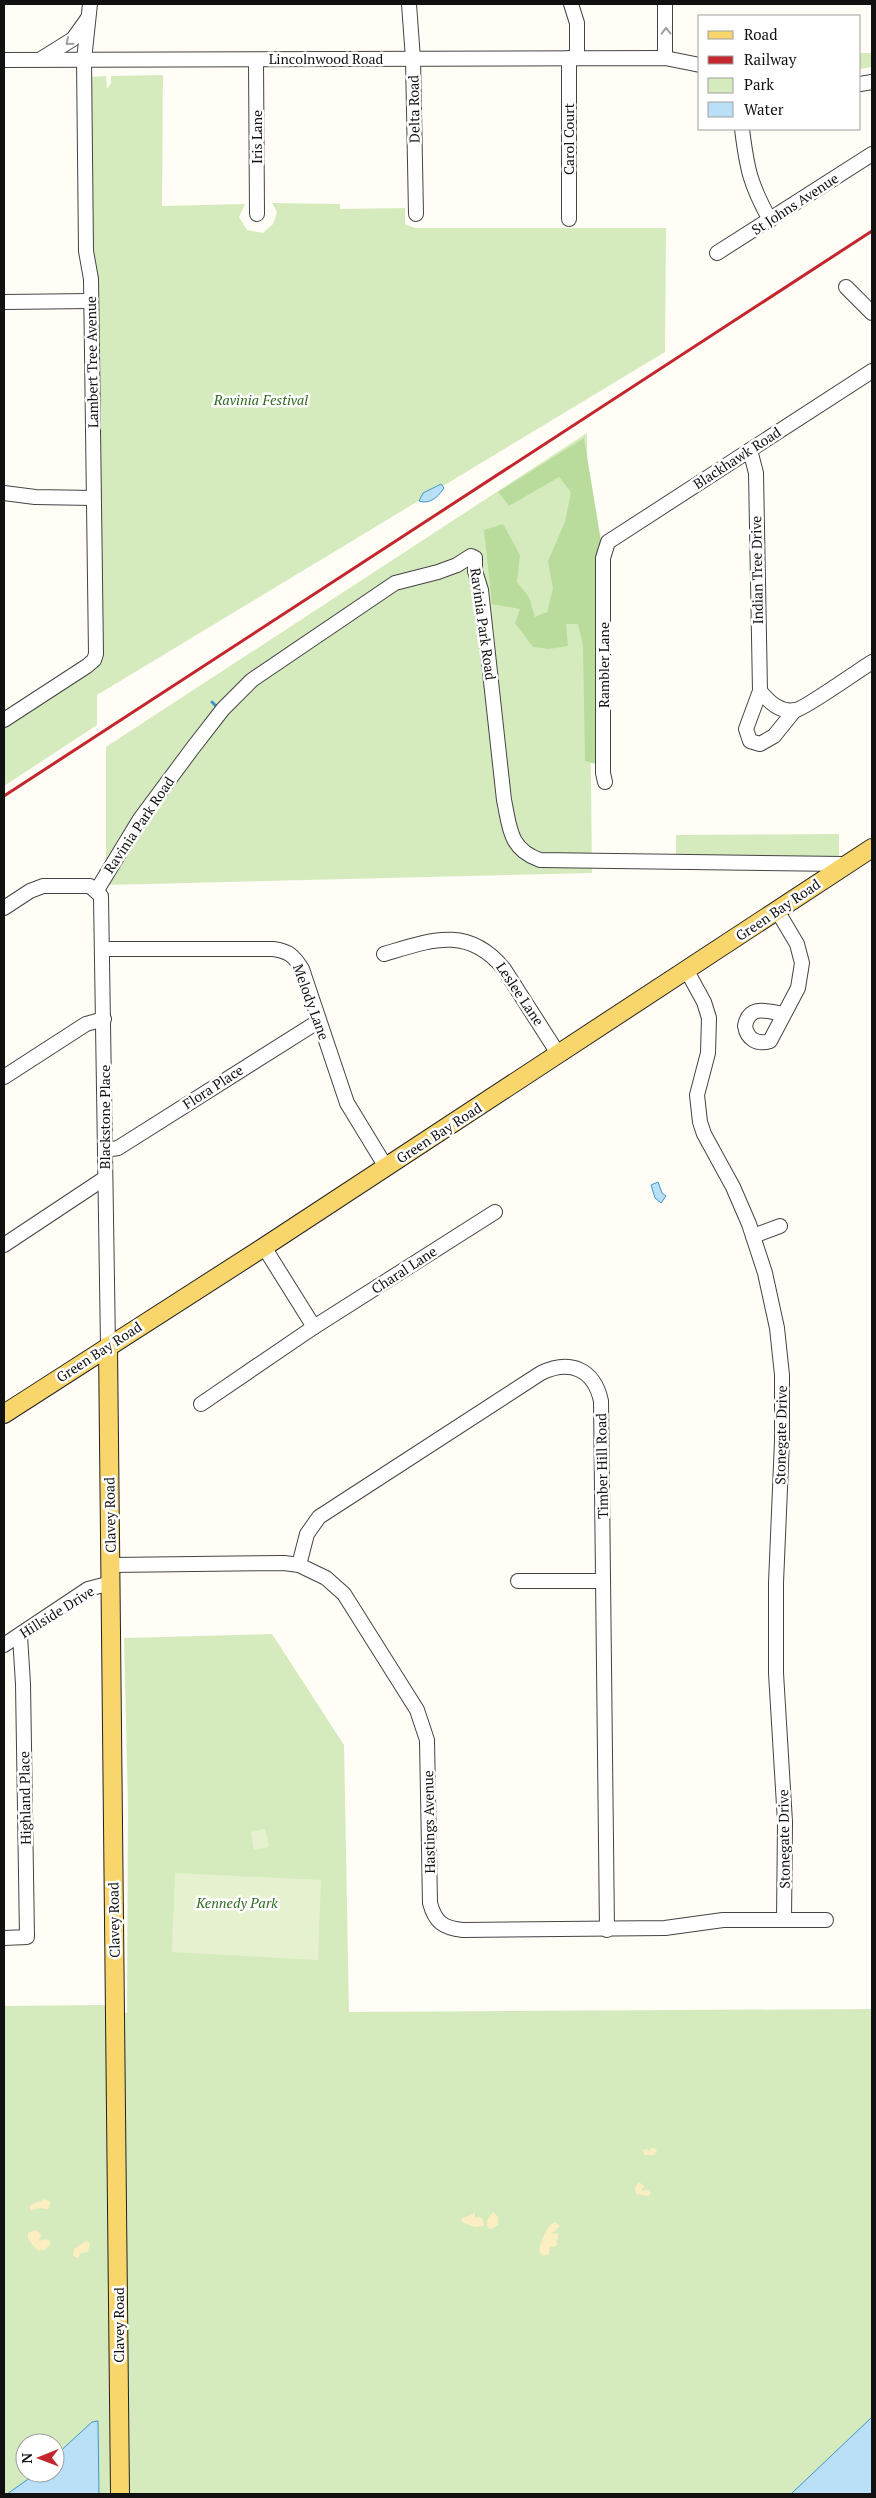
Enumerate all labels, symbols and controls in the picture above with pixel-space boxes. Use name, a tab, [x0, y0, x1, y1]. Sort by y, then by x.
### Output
legend	[698, 15, 861, 130]
text: Road	[744, 24, 777, 44]
one-way arrow	[660, 27, 671, 35]
one-way arrow	[66, 36, 75, 44]
street label: Lincolnwood Road	[269, 49, 384, 68]
text: Railway	[744, 49, 797, 69]
text: Park	[744, 74, 774, 94]
street label: Delta Road	[403, 75, 424, 143]
text: Water	[744, 99, 784, 119]
street label: Carol Court	[559, 102, 578, 175]
street label: Iris Lane	[247, 110, 266, 164]
street label: St Johns Avenue	[748, 168, 842, 239]
street label: Lambert Tree Avenue	[81, 296, 102, 428]
park label: Ravinia Festival	[213, 390, 308, 409]
street label: Blackhawk Road	[689, 422, 784, 493]
street label: Indian Tree Drive	[746, 516, 767, 624]
street label: Ravinia Park Road	[466, 567, 501, 681]
street label: Rambler Lane	[594, 622, 613, 708]
street label: Ravinia Park Road	[99, 772, 178, 877]
street label: Green Bay Road	[732, 874, 824, 945]
street label: Leslee Lane	[492, 958, 549, 1029]
street label: Melody Lane	[289, 961, 334, 1042]
street label: Flora Place	[179, 1060, 247, 1113]
street label: Blackstone Place	[95, 1065, 114, 1169]
street label: Green Bay Road	[392, 1098, 485, 1167]
street label: Charal Lane	[367, 1241, 440, 1298]
street label: Green Bay Road	[52, 1317, 145, 1386]
street label: Stonegate Drive	[770, 1385, 791, 1485]
street label: Timber Hill Road	[591, 1413, 612, 1519]
street label: Clavey Road	[99, 1477, 120, 1553]
street label: Hillside Drive	[16, 1581, 98, 1642]
street label: Highland Place	[14, 1751, 35, 1845]
street label: Hastings Avenue	[418, 1770, 439, 1874]
street label: Stonegate Drive	[773, 1789, 794, 1889]
street label: Clavey Road	[103, 1882, 124, 1958]
park label: Kennedy Park	[195, 1893, 278, 1912]
street label: Clavey Road	[109, 2287, 128, 2363]
north arrow	[15, 2433, 65, 2483]
text: N	[17, 2452, 36, 2464]

